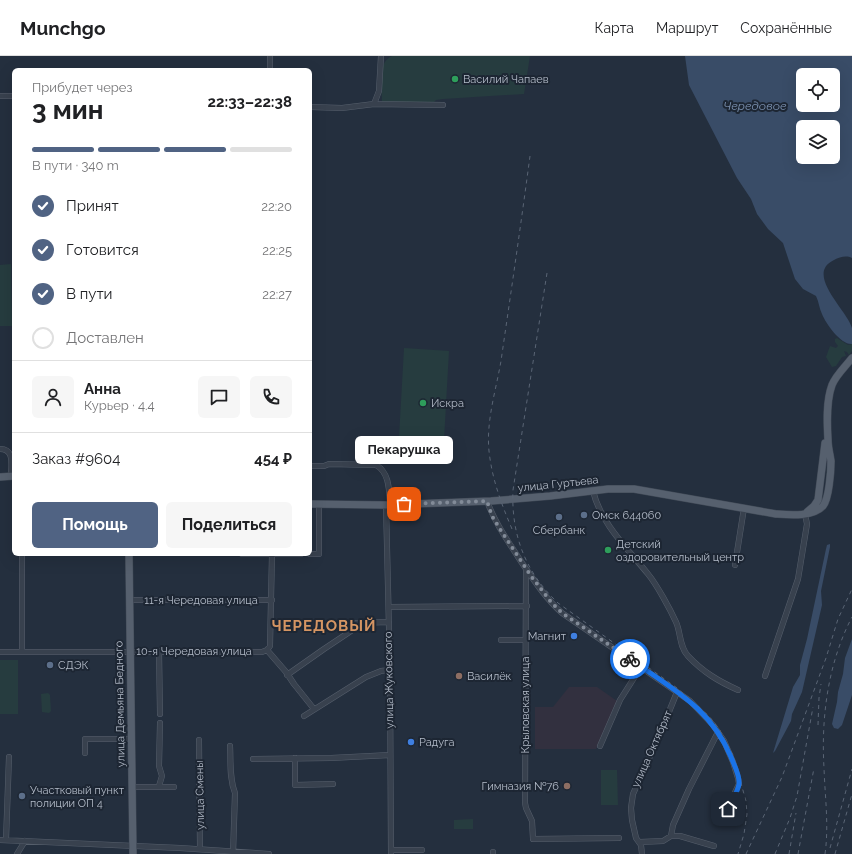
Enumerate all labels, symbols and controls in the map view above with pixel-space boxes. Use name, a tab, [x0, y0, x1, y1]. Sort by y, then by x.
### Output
text: Munchgo	[20, 17, 105, 39]
text: Карта	[595, 20, 634, 36]
text: Маршрут	[656, 20, 718, 36]
text: Сохранённые	[740, 20, 832, 36]
map controls	[796, 68, 840, 164]
button: locate	[796, 68, 840, 112]
place label: Василий Чапаев	[463, 73, 549, 86]
marker: Василий Чапаев	[450, 74, 460, 84]
text: Прибудет через	[32, 80, 132, 95]
text: 22:33–22:38	[208, 93, 292, 111]
text: 3 мин	[32, 95, 103, 125]
water label: Чередовое	[723, 99, 787, 113]
button: layers	[796, 120, 840, 164]
text: В пути · 340 m	[32, 158, 119, 173]
icon: check	[32, 195, 54, 217]
text: Принят	[66, 197, 119, 215]
text: 22:20	[261, 199, 292, 214]
icon: check	[32, 239, 54, 261]
text: Готовится	[66, 241, 139, 259]
text: 22:25	[262, 243, 292, 258]
icon: check	[32, 283, 54, 305]
text: В пути	[66, 285, 113, 303]
text: 22:27	[262, 287, 292, 302]
text: Доставлен	[66, 329, 144, 347]
button: person	[32, 376, 74, 418]
button: chat	[198, 376, 240, 418]
button: phone	[250, 376, 292, 418]
text: Анна	[84, 380, 121, 398]
place label: Искра	[431, 397, 464, 410]
text: Курьер · 4.4	[84, 398, 155, 413]
marker: Искра	[418, 398, 428, 408]
callout: Пекарушка	[355, 436, 453, 464]
text: Пекарушка	[367, 442, 441, 457]
text: Заказ #9604	[32, 450, 120, 468]
text: 454 ₽	[254, 450, 292, 468]
street label: улица Гуртьева	[517, 473, 599, 495]
pin	[387, 487, 421, 521]
icon: bag	[393, 493, 415, 515]
button: Помощь	[32, 502, 158, 548]
button: Поделиться	[166, 502, 292, 548]
place label: Омск 644060	[592, 509, 662, 522]
marker: Омск 644060	[579, 510, 589, 520]
marker: Сбербанк	[554, 512, 564, 522]
place label: Сбербанк	[533, 524, 585, 537]
place label: Детский оздоровительный центр	[616, 538, 744, 564]
marker: Детский оздоровительный центр	[603, 545, 613, 555]
street label: 11-я Чередовая улица	[144, 594, 258, 607]
district label: ЧЕРЕДОВЫЙ	[271, 617, 377, 635]
place label: Магнит	[528, 630, 567, 643]
street label: улица Жуковского	[382, 631, 396, 729]
marker: Магнит	[569, 631, 579, 641]
courier	[610, 639, 650, 679]
street label: улица Демьяна Бедного	[112, 640, 128, 767]
street label: 10-я Чередовая улица	[136, 645, 252, 658]
icon: bike	[619, 648, 641, 670]
street label: Крыловская улица	[519, 657, 532, 753]
place label: СДЭК	[58, 659, 89, 672]
marker: СДЭК	[45, 660, 55, 670]
place label: Василёк	[467, 670, 512, 683]
marker: Василёк	[454, 671, 464, 681]
street label: улица Октябрят	[629, 708, 675, 790]
place label: Радуга	[419, 736, 455, 749]
marker: Радуга	[406, 737, 416, 747]
street label: улица Смены	[193, 760, 207, 830]
place label: Гимназия №76	[482, 780, 559, 793]
marker: Гимназия №76	[562, 781, 572, 791]
place label: Участковый пункт полиции ОП 4	[30, 784, 125, 810]
marker: Участковый пункт полиции ОП 4	[17, 791, 27, 801]
pin	[711, 792, 745, 826]
icon: home	[717, 798, 739, 820]

